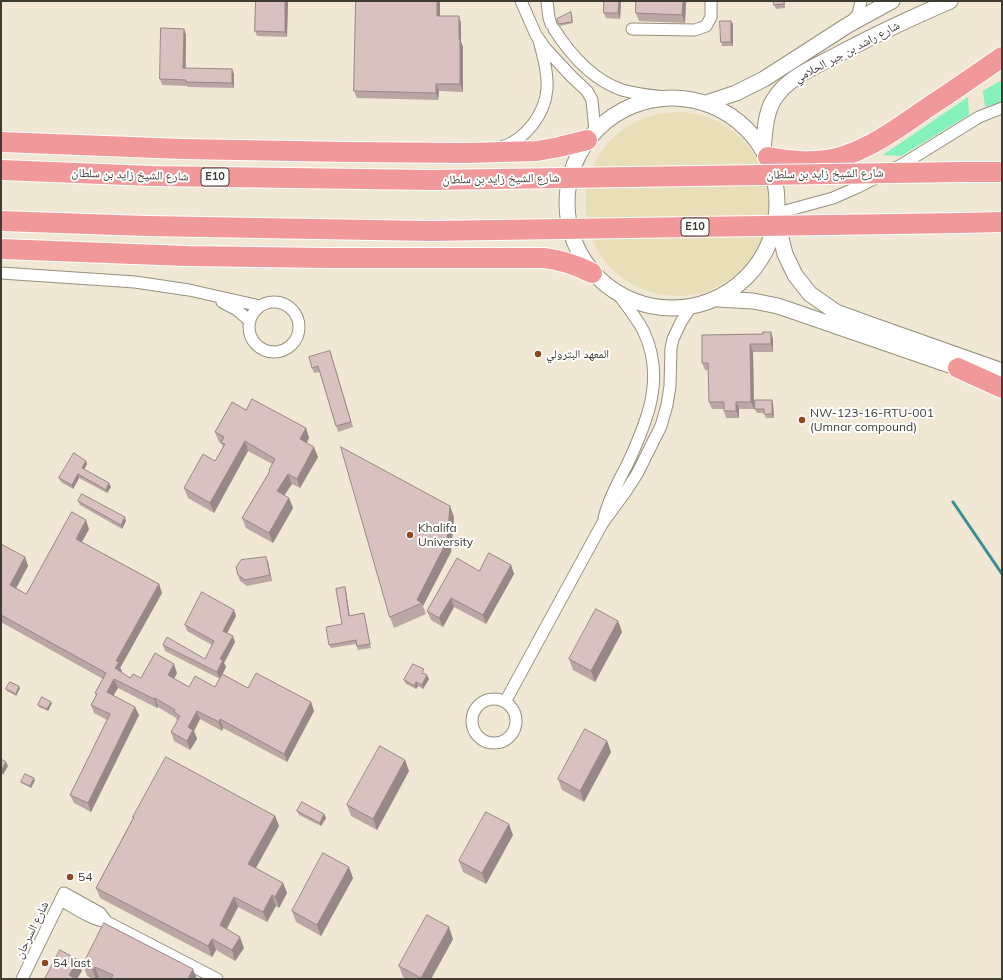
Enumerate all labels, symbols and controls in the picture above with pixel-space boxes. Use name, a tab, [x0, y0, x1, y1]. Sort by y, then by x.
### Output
street label: شارع راشد بن جبر الحلامي	[792, 18, 902, 86]
street label: شارع الشيخ زايد بن سلطان	[71, 166, 189, 184]
street label: شارع الشيخ زايد بن سلطان	[766, 166, 884, 182]
road number: E10	[201, 168, 229, 186]
street label: شارع الشيخ زايد بن سلطان	[442, 171, 560, 187]
road number: E10	[681, 218, 709, 236]
place label: المعهد البترولي	[546, 347, 609, 361]
marker: المعهد البترولي	[533, 349, 543, 359]
place label: NW-123-16-RTU-001 (Umnar compound)	[810, 406, 934, 434]
marker: NW-123-16-RTU-001 (Umnar compound)	[797, 415, 807, 425]
place label: Khalifa University	[418, 521, 473, 549]
marker: Khalifa University	[405, 530, 415, 540]
place label: 54	[78, 870, 92, 884]
marker: 54	[65, 872, 75, 882]
street label: شارع السرحان	[12, 899, 52, 961]
place label: 54 last	[53, 956, 91, 970]
marker: 54 last	[40, 958, 50, 968]

